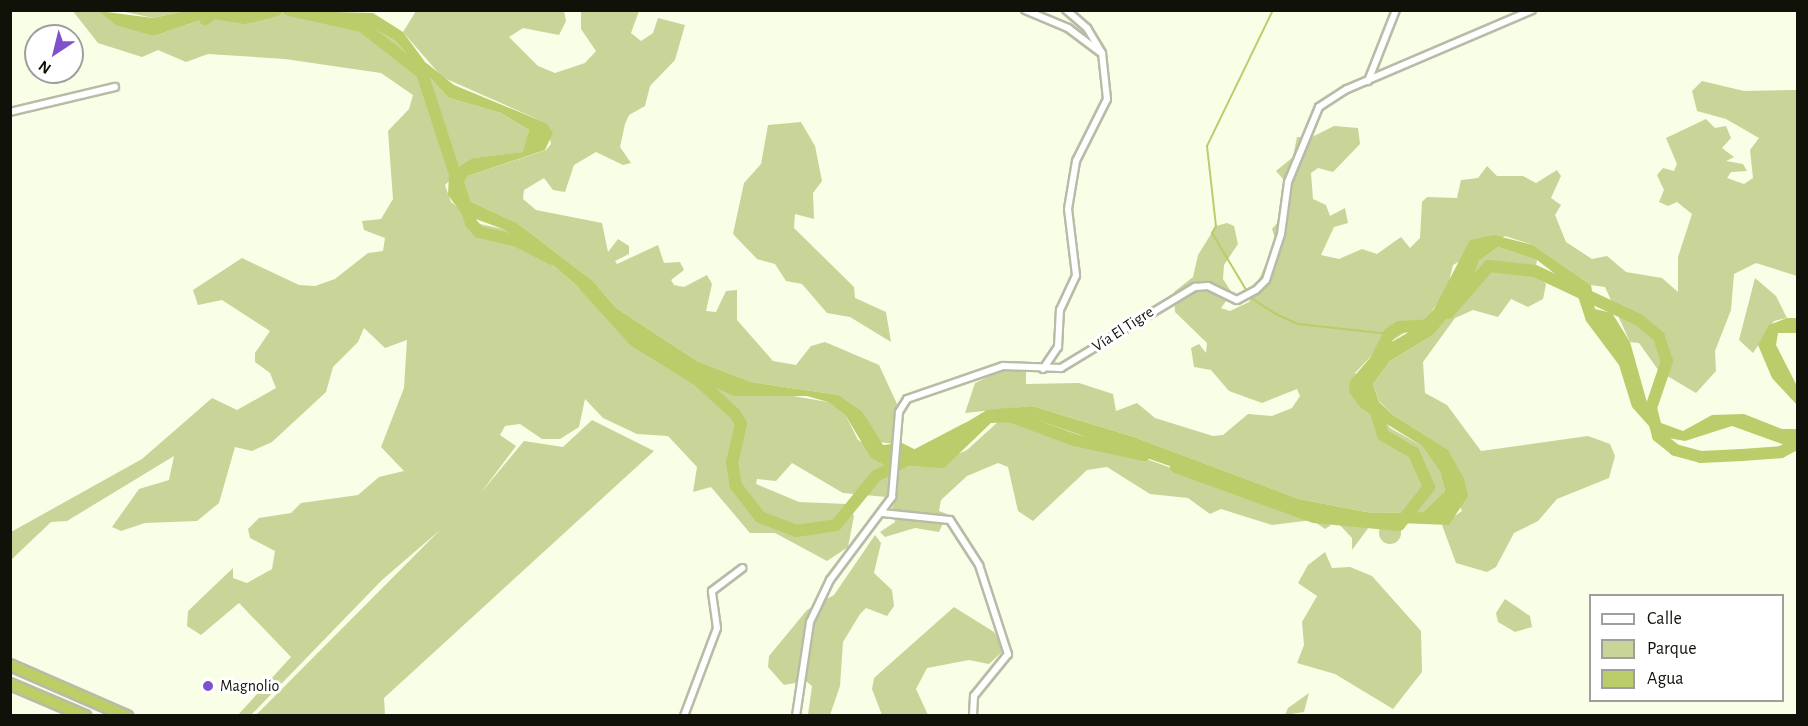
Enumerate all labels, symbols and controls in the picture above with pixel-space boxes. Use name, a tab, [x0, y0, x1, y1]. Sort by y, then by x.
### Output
north arrow	[24, 24, 84, 84]
text: N	[36, 57, 54, 77]
street label: Vía El Tigre	[1089, 302, 1157, 356]
legend	[1589, 594, 1784, 702]
text: Calle	[1647, 610, 1682, 628]
text: Parque	[1647, 640, 1696, 658]
text: Agua	[1647, 670, 1684, 688]
place label: Magnolio	[220, 676, 279, 696]
marker: Magnolio	[201, 679, 215, 693]

